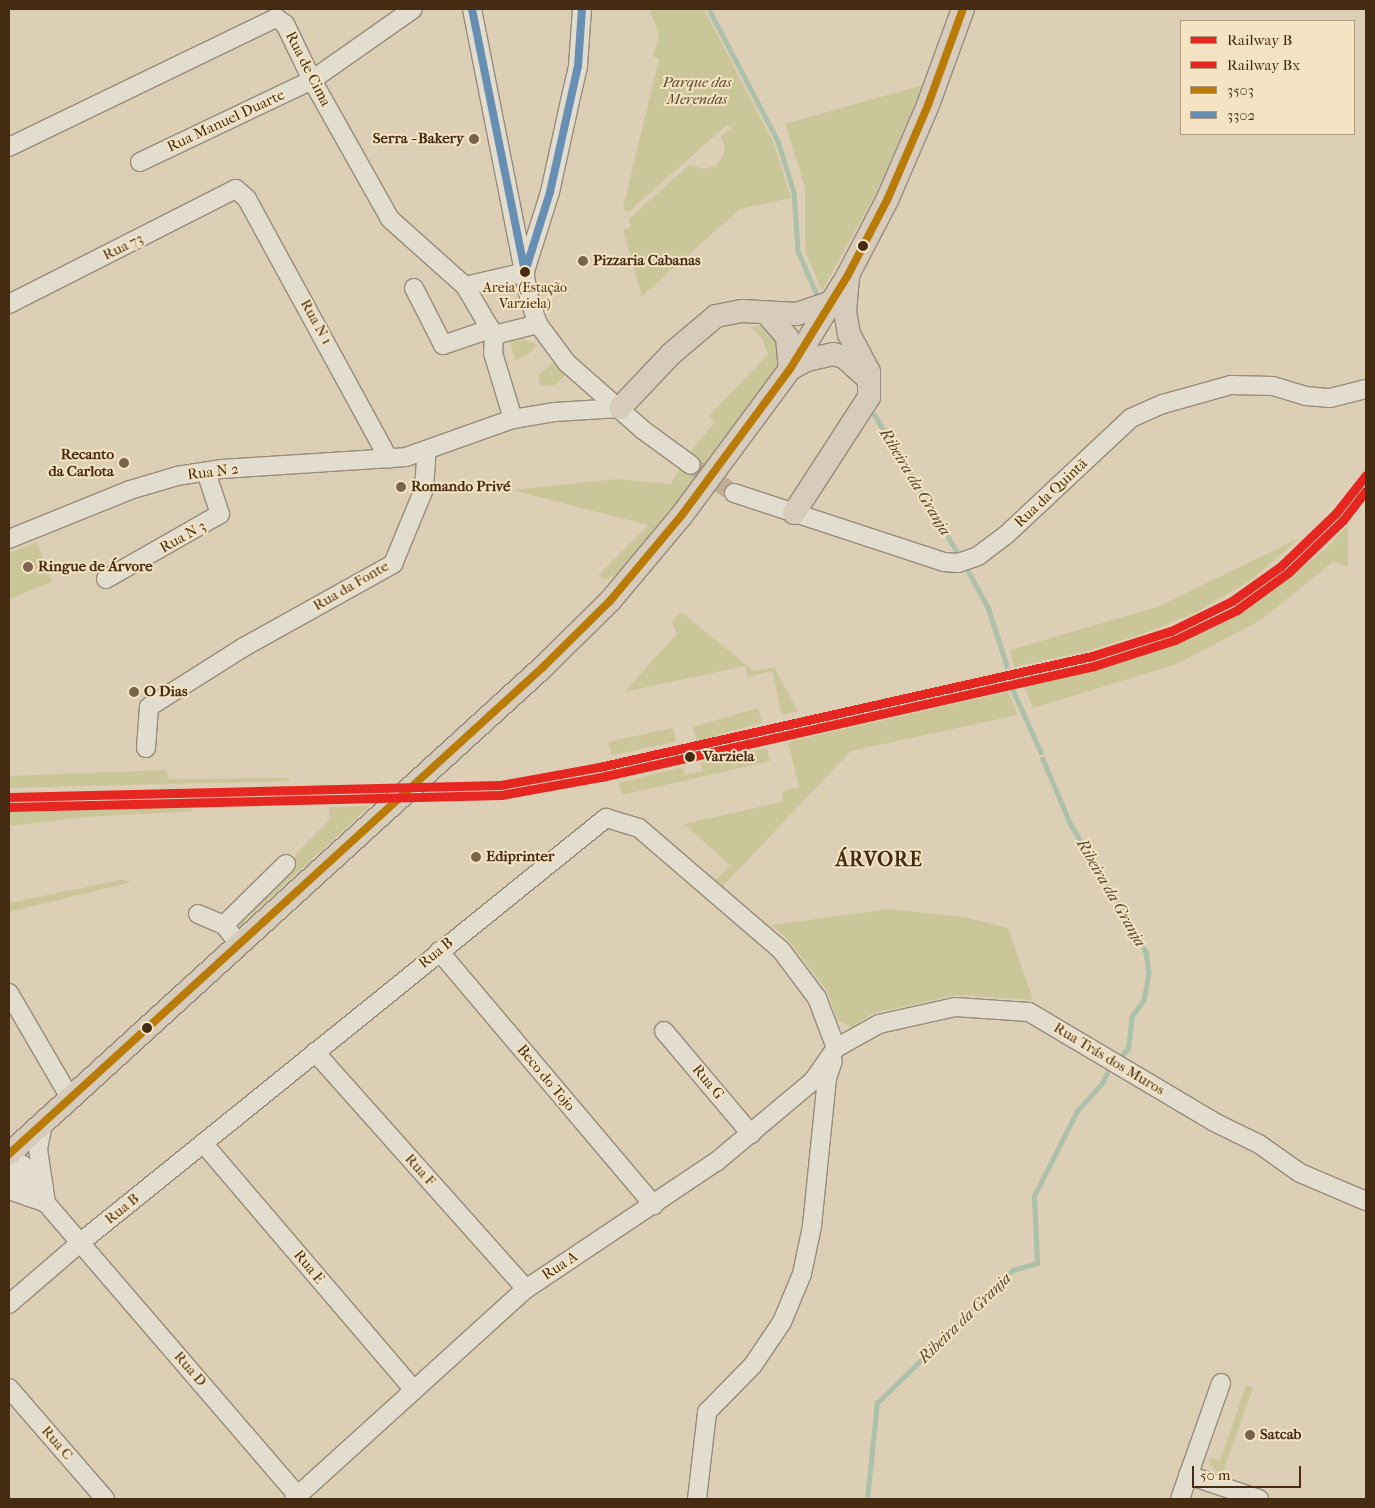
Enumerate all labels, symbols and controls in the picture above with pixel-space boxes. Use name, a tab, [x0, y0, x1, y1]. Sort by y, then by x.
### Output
legend	[1180, 20, 1355, 135]
street label: Rua de Cima	[281, 28, 335, 110]
text: Railway B	[1227, 31, 1292, 49]
text: Railway Bx	[1227, 56, 1300, 74]
park label: Parque das Merendas	[663, 73, 731, 108]
text: 3503	[1227, 81, 1254, 99]
street label: Rua Manuel Duarte	[164, 86, 288, 156]
text: 3302	[1227, 106, 1255, 124]
place label: Serra - Bakery	[373, 130, 464, 148]
marker: Serra - Bakery	[468, 133, 480, 145]
street label: Rua 73	[100, 230, 146, 264]
unlabelled marker	[858, 241, 868, 251]
place label: Pizzaria Cabanas	[593, 252, 701, 270]
marker: Pizzaria Cabanas	[577, 255, 589, 267]
marker: Areia (Estação Varziela)	[520, 267, 530, 277]
place label: Areia (Estação Varziela)	[483, 280, 567, 312]
street label: Rua N 1	[296, 296, 336, 348]
water label: Ribeira da Granja	[875, 425, 955, 539]
place label: Recanto da Carlota	[49, 445, 114, 480]
street label: Rua da Quintã	[1011, 455, 1091, 531]
marker: Recanto da Carlota	[118, 457, 130, 469]
street label: Rua N 2	[186, 460, 240, 484]
place label: Romando Privé	[411, 478, 510, 496]
marker: Romando Privé	[395, 481, 407, 493]
street label: Rua N 3	[157, 517, 209, 557]
street label: Rua da Fonte	[310, 557, 392, 615]
place label: Ringue de Árvore	[38, 558, 153, 576]
marker: Ringue de Árvore	[22, 561, 34, 573]
place label: O Dias	[144, 683, 187, 701]
marker: O Dias	[128, 686, 140, 698]
marker: Varziela	[681, 748, 699, 766]
place label: Varziela	[703, 748, 755, 766]
water label: Ribeira da Granja	[1072, 836, 1150, 950]
district label: ÁRVORE	[835, 847, 923, 871]
place label: Ediprinter	[486, 848, 554, 866]
marker: Ediprinter	[470, 851, 482, 863]
street label: Rua B	[415, 934, 457, 972]
street label: Rua Trás dos Muros	[1050, 1019, 1168, 1099]
unlabelled marker	[142, 1023, 152, 1033]
street label: Beco do Tojo	[513, 1041, 579, 1115]
street label: Rua G	[688, 1061, 728, 1103]
street label: Rua F	[401, 1150, 439, 1190]
street label: Rua B	[101, 1190, 143, 1228]
street label: Rua E	[290, 1246, 328, 1288]
street label: Rua A	[539, 1248, 581, 1284]
water label: Ribeira da Granja	[915, 1269, 1015, 1367]
street label: Rua D	[170, 1348, 210, 1390]
street label: Rua C	[37, 1422, 77, 1464]
place label: Satcab	[1260, 1426, 1301, 1444]
marker: Satcab	[1244, 1429, 1256, 1441]
scale bar	[1195, 1456, 1304, 1488]
text: 50 m	[1200, 1466, 1230, 1484]

